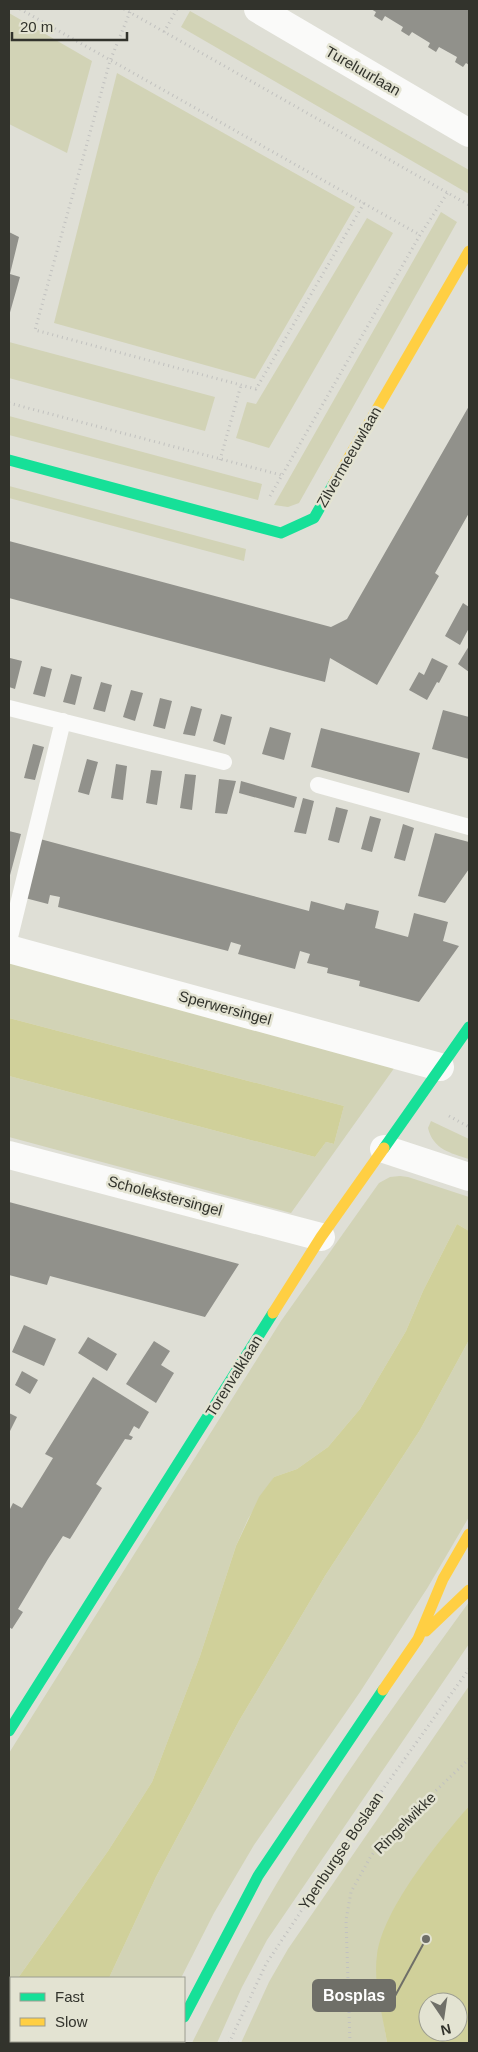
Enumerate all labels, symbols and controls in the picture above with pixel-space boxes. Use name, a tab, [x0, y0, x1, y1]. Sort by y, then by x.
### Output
scale bar	[12, 10, 128, 42]
text: 20 m	[20, 18, 53, 35]
street label: Tureluurlaan	[323, 42, 404, 99]
street label: Zilvermeeuwlaan	[313, 403, 384, 510]
street label: Sperwersingel	[177, 987, 273, 1028]
street label: Scholekstersingel	[106, 1172, 224, 1219]
street label: Torenvalklaan	[202, 1332, 265, 1419]
street label: Ringelwikke	[370, 1788, 439, 1857]
street label: Ypenburgse Boslaan	[295, 1789, 386, 1913]
legend	[10, 1977, 185, 2042]
callout: Bosplas	[313, 1980, 395, 2011]
text: Bosplas	[323, 1987, 385, 2004]
text: Fast	[55, 1988, 85, 2005]
north arrow	[418, 1992, 468, 2042]
text: Slow	[55, 2013, 88, 2030]
text: N	[439, 2021, 453, 2039]

